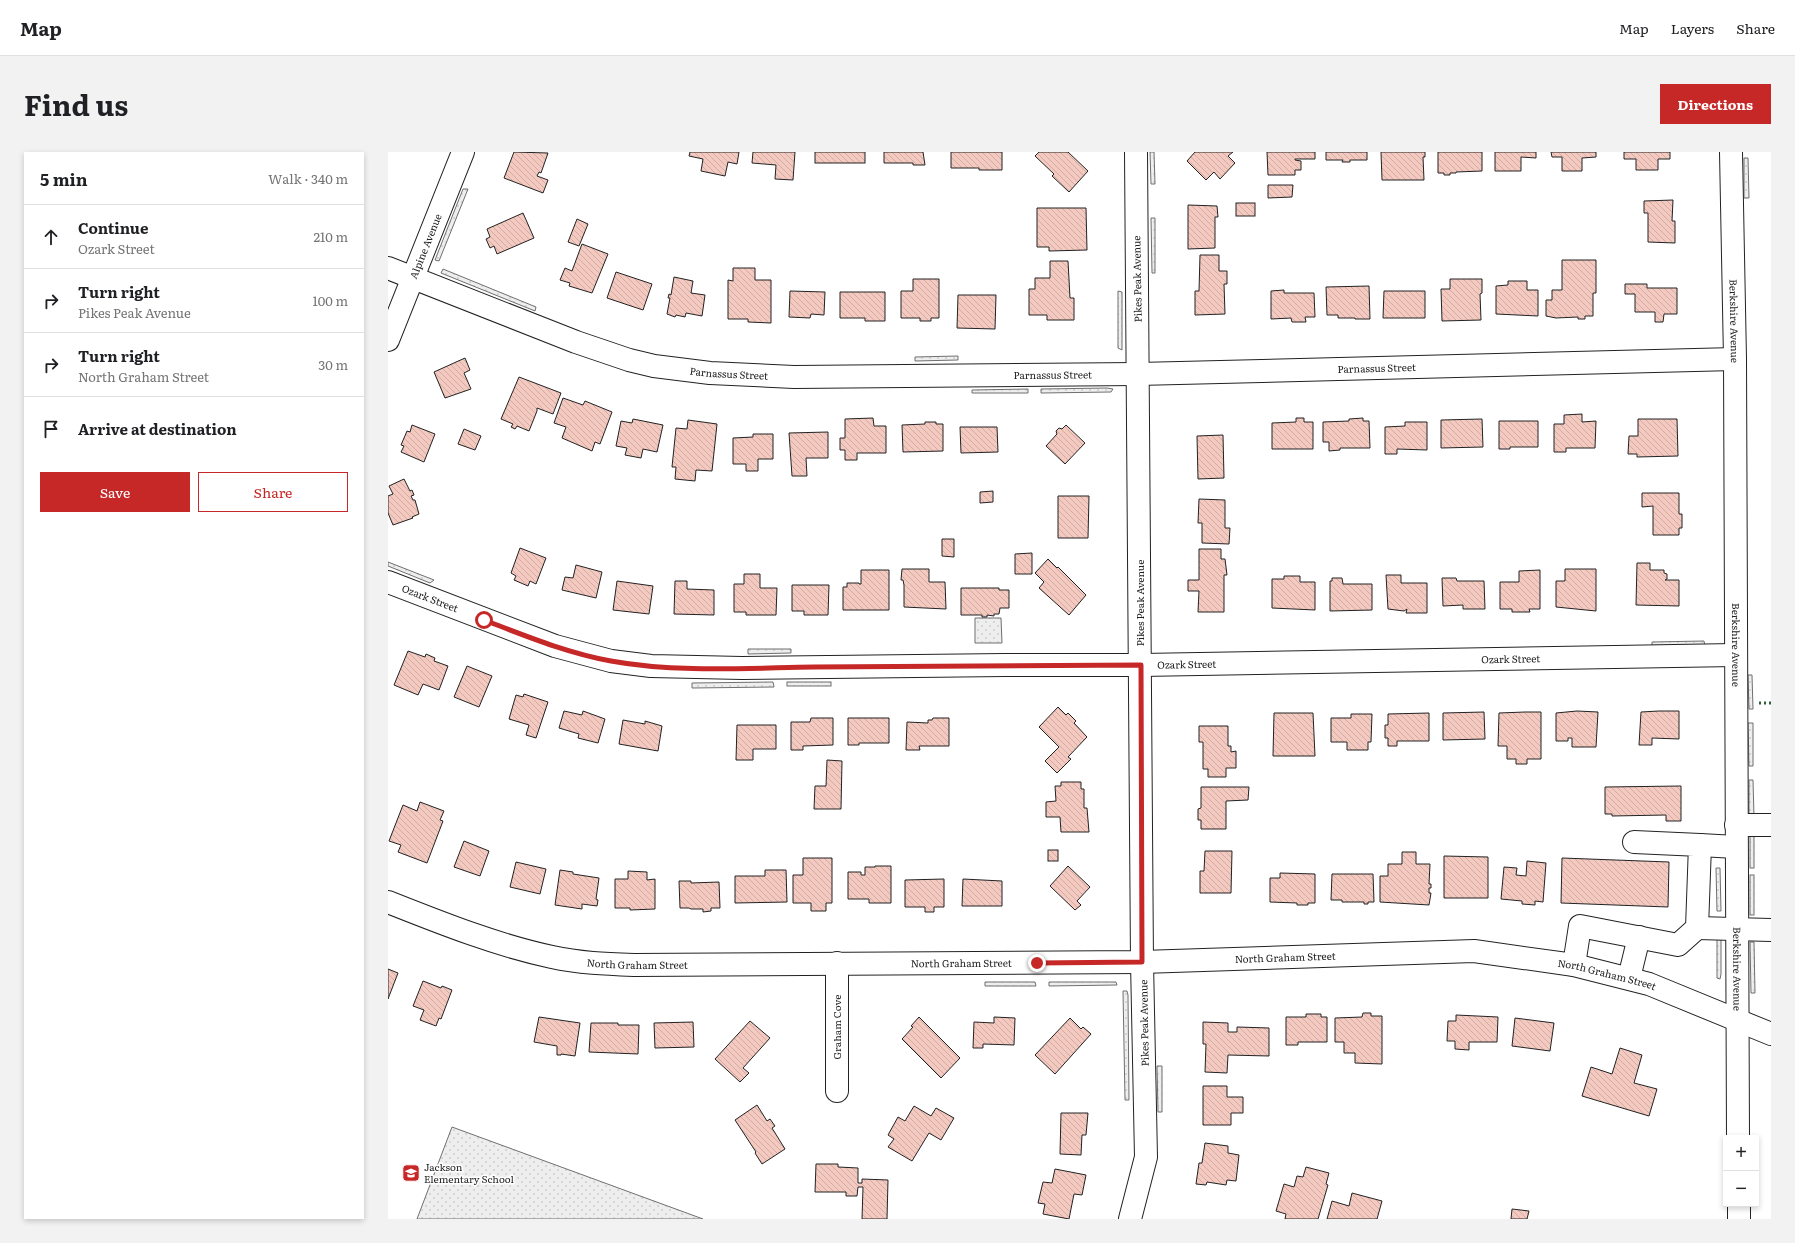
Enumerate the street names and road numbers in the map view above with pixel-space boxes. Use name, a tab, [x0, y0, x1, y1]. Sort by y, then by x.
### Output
street label: Alpine Avenue	[405, 211, 445, 281]
street label: Pikes Peak Avenue	[1128, 236, 1145, 322]
street label: Berkshire Avenue	[1726, 279, 1743, 363]
street label: Parnassus Street	[1337, 359, 1416, 376]
street label: Parnassus Street	[689, 363, 768, 383]
street label: Parnassus Street	[1013, 366, 1092, 382]
street label: Pikes Peak Avenue	[1132, 560, 1147, 646]
street label: Ozark Street	[400, 580, 460, 615]
street label: Berkshire Avenue	[1729, 603, 1744, 687]
street label: Ozark Street	[1481, 650, 1540, 666]
street label: Ozark Street	[1157, 656, 1216, 672]
street label: Berkshire Avenue	[1730, 927, 1746, 1011]
street label: North Graham Street	[1235, 948, 1336, 966]
street label: North Graham Street	[586, 954, 688, 972]
street label: North Graham Street	[911, 955, 1012, 970]
street label: North Graham Street	[1557, 955, 1659, 993]
street label: Pikes Peak Avenue	[1135, 980, 1152, 1066]
street label: Graham Cove	[829, 995, 844, 1059]

